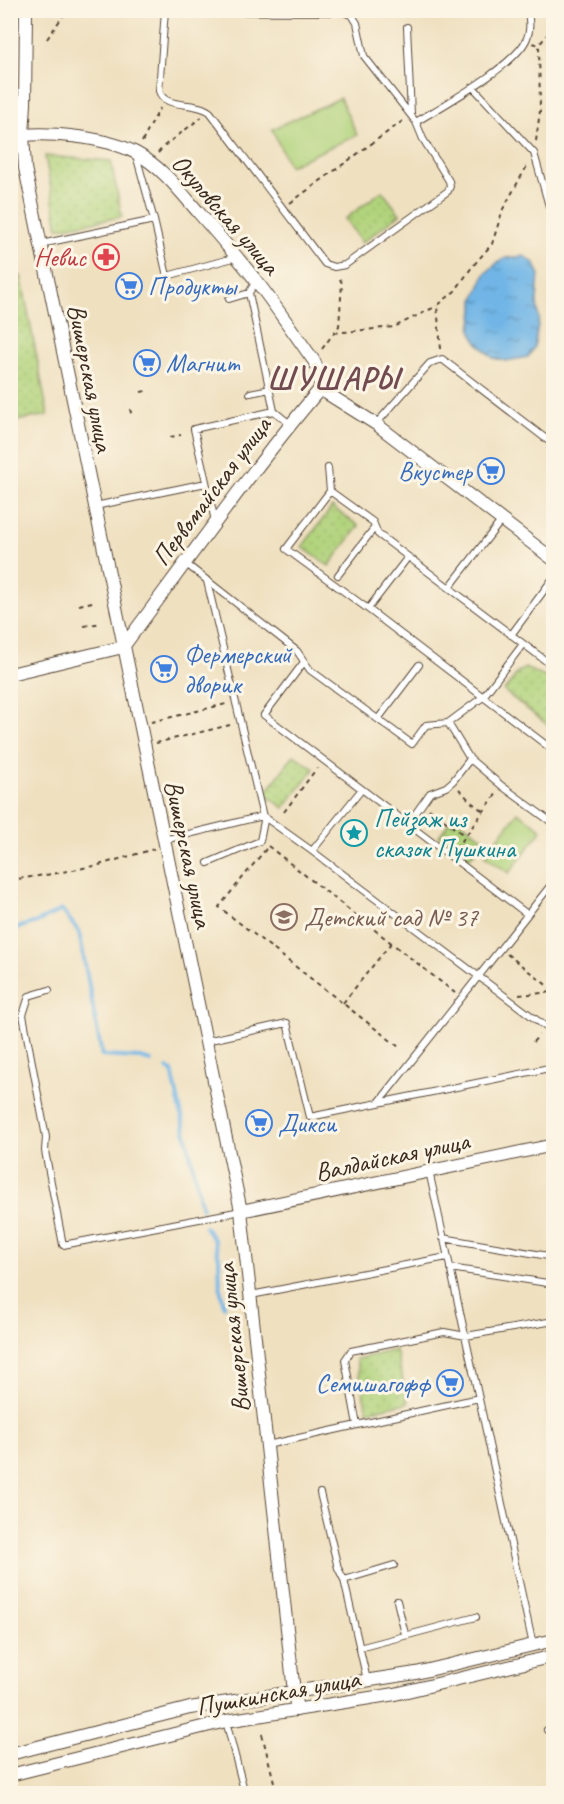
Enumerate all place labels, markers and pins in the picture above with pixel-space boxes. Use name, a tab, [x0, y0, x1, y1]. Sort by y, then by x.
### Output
place label: Невис	[34, 241, 87, 274]
pharmacy icon: Невис	[91, 242, 121, 272]
place label: Продукты	[148, 270, 239, 303]
supermarket icon: Продукты	[114, 271, 144, 301]
place label: Магнит	[166, 347, 241, 380]
supermarket icon: Магнит	[132, 348, 162, 378]
place label: Вкустер	[398, 455, 473, 488]
supermarket icon: Вкустер	[476, 456, 506, 486]
place label: Фермерский дворик	[184, 638, 294, 701]
supermarket icon: Фермерский дворик	[149, 654, 179, 684]
place label: Пейзаж из сказок Пушкина	[374, 802, 517, 865]
place icon: Пейзаж из сказок Пушкина	[339, 818, 369, 848]
place label: Детский сад № 37	[304, 901, 479, 934]
school or university icon: Детский сад № 37	[269, 902, 299, 932]
place label: Дикси	[278, 1107, 338, 1140]
supermarket icon: Дикси	[244, 1108, 274, 1138]
place label: Семишагофф	[316, 1367, 432, 1400]
supermarket icon: Семишагофф	[435, 1368, 465, 1398]

